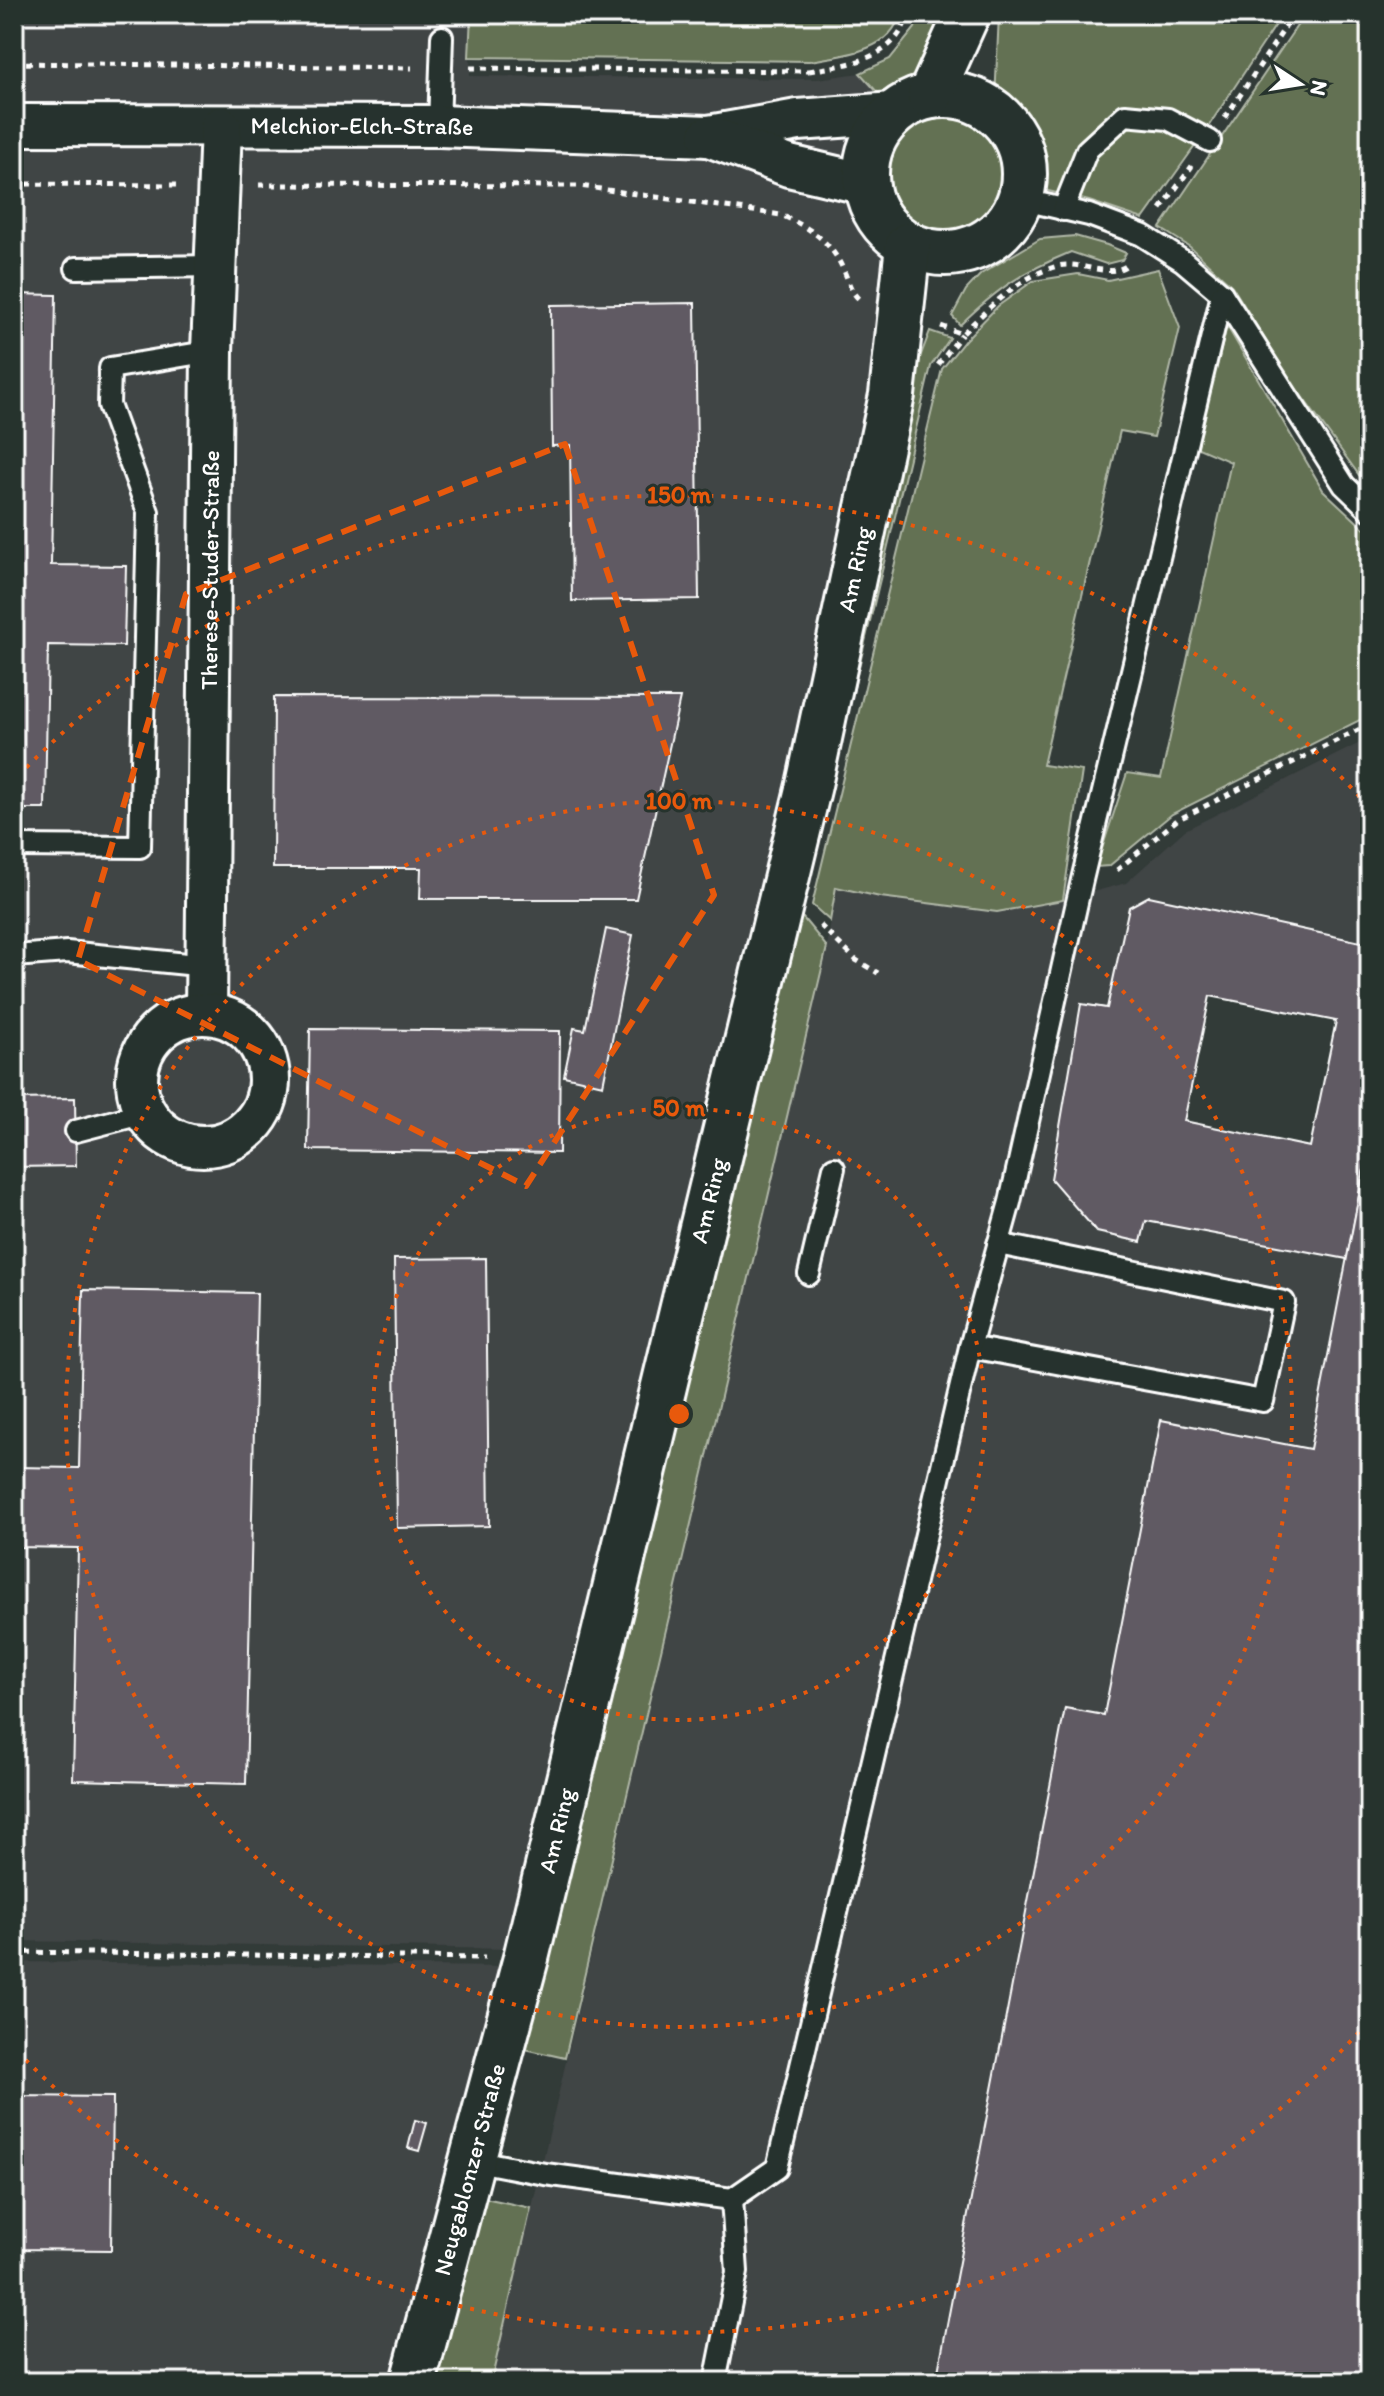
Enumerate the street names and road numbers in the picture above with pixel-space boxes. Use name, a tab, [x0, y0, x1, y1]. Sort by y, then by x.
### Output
street label: Melchior-Elch-Straße	[251, 111, 474, 141]
street label: Therese-Studer-Straße	[194, 450, 225, 690]
street label: Am Ring	[831, 523, 878, 615]
street label: Am Ring	[684, 1154, 733, 1246]
street label: Am Ring	[532, 1784, 581, 1876]
street label: Neugablonzer Straße	[427, 2060, 511, 2278]

